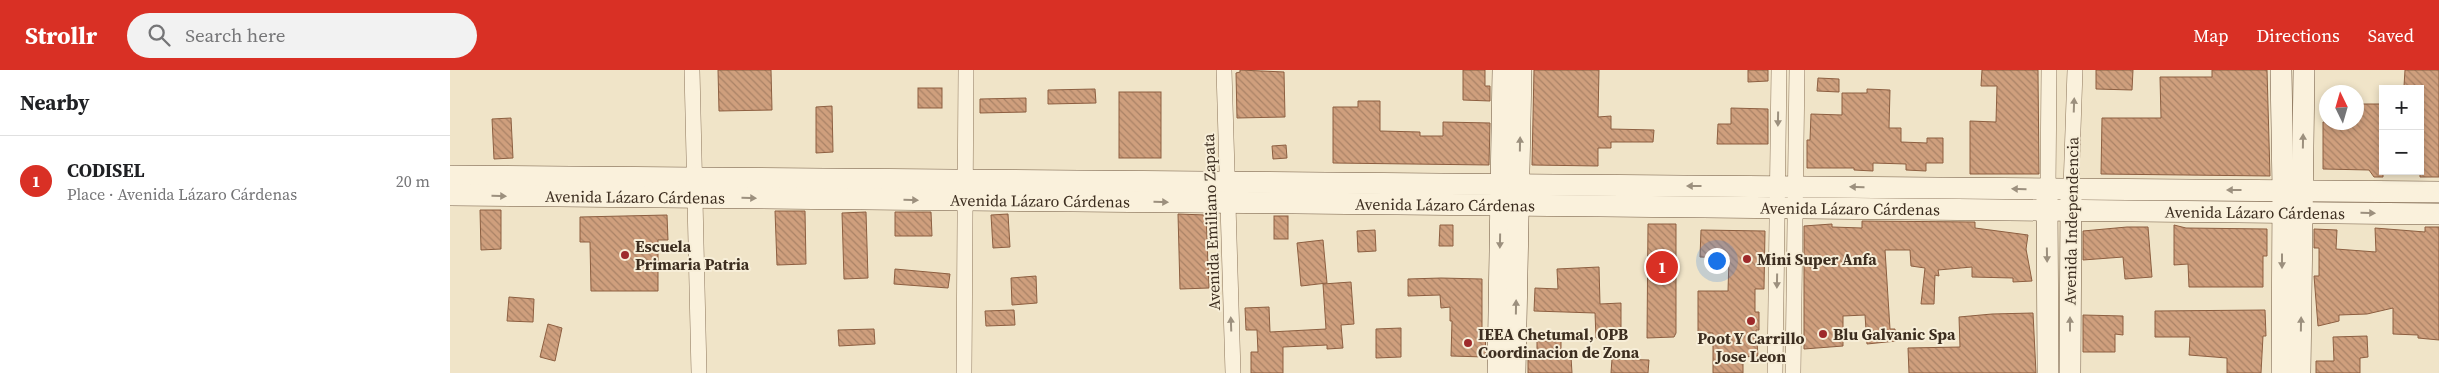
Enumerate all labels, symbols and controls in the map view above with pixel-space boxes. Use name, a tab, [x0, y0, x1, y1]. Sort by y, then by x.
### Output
search box	[127, 13, 477, 58]
text: Strollr	[25, 19, 97, 52]
icon: search	[145, 21, 173, 49]
text: Search here	[185, 22, 285, 48]
text: Map	[2193, 23, 2229, 48]
text: Directions	[2257, 23, 2340, 48]
text: Saved	[2368, 23, 2414, 48]
north arrow	[2319, 85, 2364, 130]
map controls	[2379, 85, 2424, 175]
button: +	[2379, 85, 2424, 130]
text: Nearby	[20, 88, 90, 117]
one-way arrow	[2070, 97, 2078, 113]
one-way arrow	[1774, 111, 1782, 127]
button: −	[2379, 130, 2424, 175]
street label: Avenida Emiliano Zapata	[1197, 132, 1225, 311]
one-way arrow	[2299, 133, 2307, 149]
one-way arrow	[1516, 136, 1524, 152]
street label: Avenida Independencia	[2059, 136, 2083, 305]
text: CODISEL	[67, 157, 145, 183]
text: 1	[32, 170, 40, 192]
text: 20 m	[396, 170, 430, 192]
one-way arrow	[1686, 182, 1702, 190]
text: Place · Avenida Lázaro Cárdenas	[67, 183, 297, 205]
one-way arrow	[1848, 183, 1864, 191]
street label: Avenida Lázaro Cárdenas	[545, 185, 725, 209]
one-way arrow	[2011, 185, 2027, 193]
one-way arrow	[2226, 186, 2242, 194]
street label: Avenida Lázaro Cárdenas	[950, 189, 1130, 212]
one-way arrow	[491, 192, 507, 200]
street label: Avenida Lázaro Cárdenas	[1355, 193, 1535, 216]
one-way arrow	[741, 194, 757, 202]
one-way arrow	[903, 196, 919, 204]
street label: Avenida Lázaro Cárdenas	[1760, 197, 1940, 220]
one-way arrow	[1153, 198, 1169, 206]
street label: Avenida Lázaro Cárdenas	[2165, 200, 2345, 224]
one-way arrow	[2361, 210, 2377, 218]
one-way arrow	[1496, 233, 1504, 249]
place label: Escuela Primaria Patria	[635, 235, 750, 275]
one-way arrow	[2043, 247, 2051, 263]
pin: 1	[1646, 248, 1678, 286]
your location	[1704, 248, 1730, 274]
place label: Mini Super Anfa	[1757, 248, 1877, 270]
marker: Escuela Primaria Patria	[619, 249, 631, 261]
marker: Mini Super Anfa	[1741, 253, 1753, 265]
one-way arrow	[2278, 253, 2286, 269]
one-way arrow	[1772, 273, 1780, 289]
one-way arrow	[1513, 299, 1521, 315]
marker: Poot Y Carrillo Jose Leon	[1745, 315, 1757, 327]
one-way arrow	[1227, 316, 1235, 332]
one-way arrow	[2066, 316, 2074, 332]
one-way arrow	[2297, 316, 2305, 332]
place label: IEEA Chetumal, OPB Coordinacion de Zona	[1478, 323, 1640, 363]
place label: Blu Galvanic Spa	[1833, 323, 1956, 345]
place label: Poot Y Carrillo Jose Leon	[1697, 327, 1805, 367]
marker: Blu Galvanic Spa	[1817, 328, 1829, 340]
marker: IEEA Chetumal, OPB Coordinacion de Zona	[1462, 337, 1474, 349]

